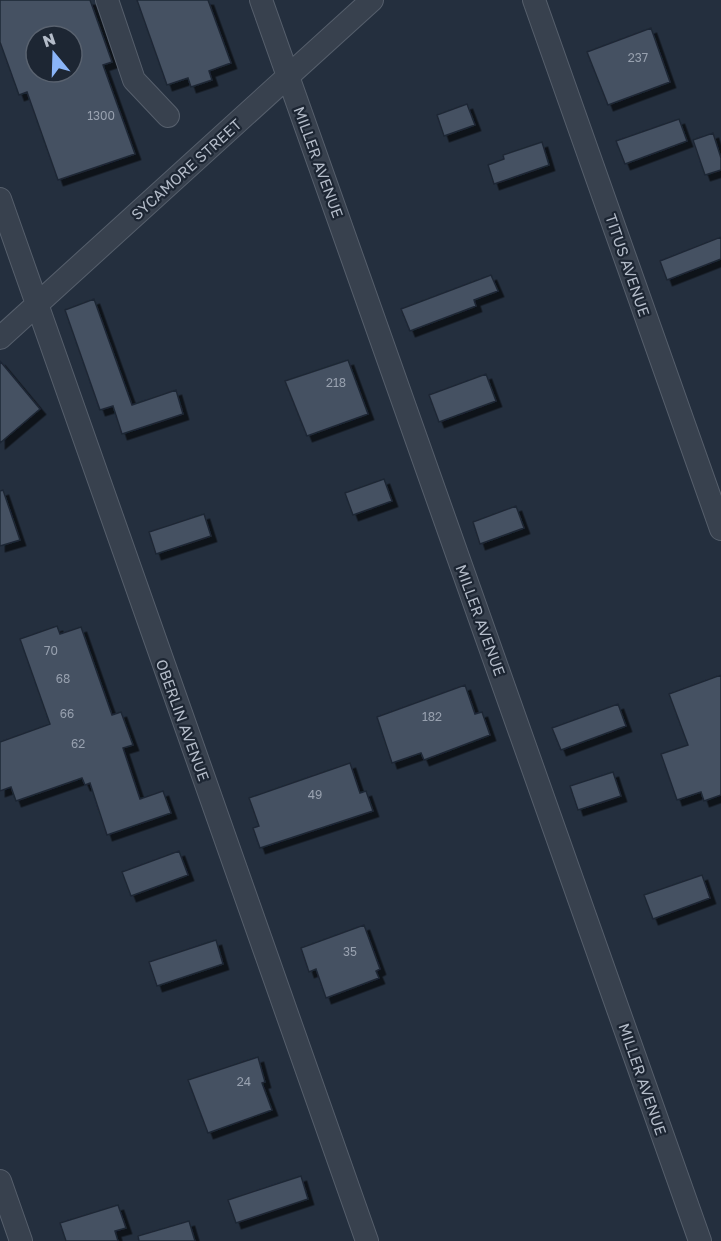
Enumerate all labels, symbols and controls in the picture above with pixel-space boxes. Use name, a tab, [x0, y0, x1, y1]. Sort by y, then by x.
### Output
north arrow	[24, 24, 84, 84]
text: N	[40, 28, 58, 51]
house number: 237	[628, 50, 648, 65]
street label: MILLER AVENUE	[290, 104, 348, 220]
house number: 1300	[87, 108, 115, 123]
street label: SYCAMORE STREET	[127, 115, 245, 223]
street label: TITUS AVENUE	[602, 211, 654, 319]
house number: 218	[326, 375, 346, 390]
street label: MILLER AVENUE	[452, 562, 510, 678]
house number: 70	[44, 643, 58, 658]
street label: OBERLIN AVENUE	[153, 657, 213, 783]
house number: 68	[56, 671, 70, 686]
house number: 66	[60, 706, 74, 721]
house number: 182	[422, 709, 442, 724]
house number: 62	[71, 736, 85, 751]
house number: 49	[308, 787, 322, 802]
house number: 35	[343, 944, 357, 959]
street label: MILLER AVENUE	[615, 1021, 671, 1137]
house number: 24	[237, 1074, 251, 1089]

